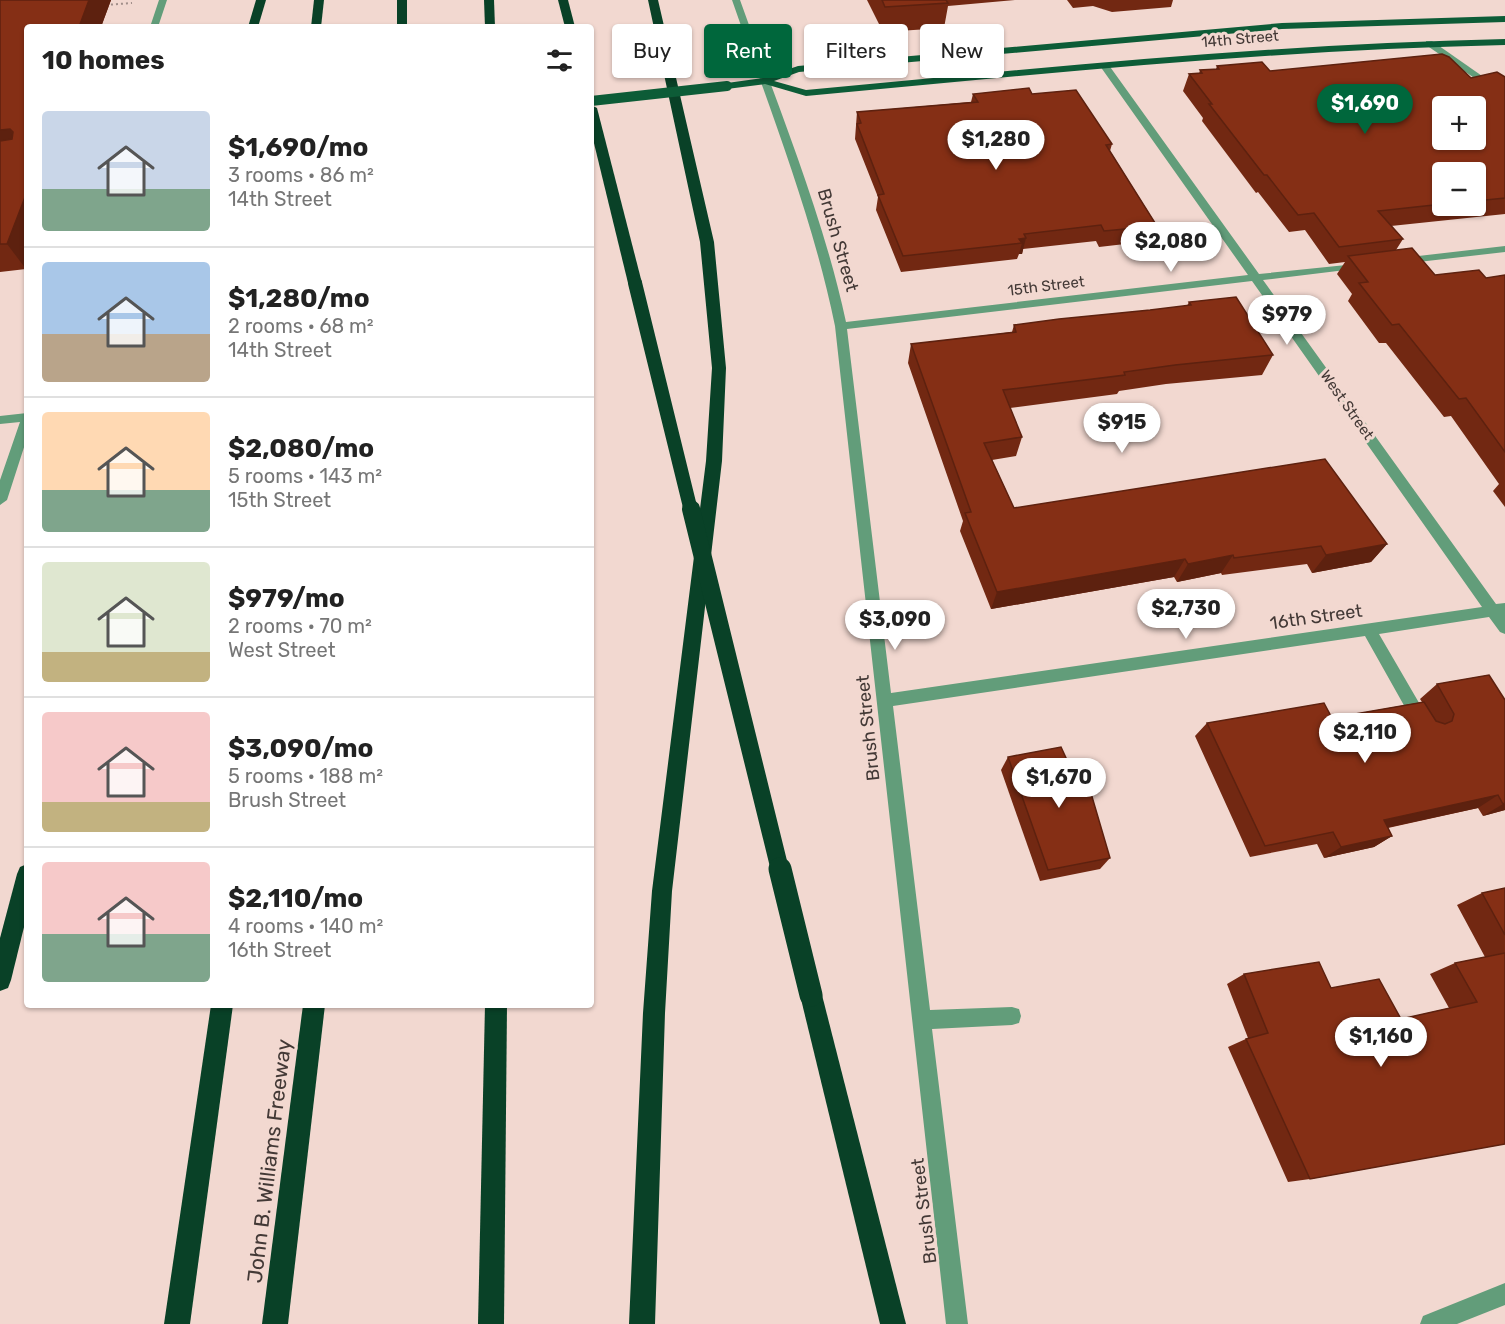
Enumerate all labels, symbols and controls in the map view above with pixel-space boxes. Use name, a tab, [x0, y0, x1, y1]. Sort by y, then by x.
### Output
chip: Buy	[612, 24, 692, 78]
chip: Rent	[704, 24, 792, 78]
chip: Filters	[804, 24, 908, 78]
chip: New	[920, 24, 1004, 78]
street label: 14th Street	[1200, 27, 1280, 51]
icon: filters	[543, 44, 576, 77]
text: 10 homes	[42, 45, 165, 76]
pin: $1,690	[1316, 84, 1414, 135]
text: $1,690	[1331, 91, 1399, 115]
map controls	[1432, 96, 1486, 216]
button: +	[1432, 96, 1486, 150]
pin: $1,280	[947, 120, 1045, 171]
text: $1,280	[962, 127, 1031, 151]
text: $1,690/mo	[228, 132, 368, 163]
icon: home	[90, 135, 162, 207]
button: −	[1432, 162, 1486, 216]
text: 3 rooms · 86 m²	[228, 163, 374, 187]
street label: Brush Street	[813, 186, 863, 294]
text: 14th Street	[228, 187, 332, 211]
pin: $2,080	[1122, 222, 1220, 273]
text: $2,080	[1135, 229, 1207, 253]
street label: 15th Street	[1007, 272, 1086, 300]
text: $1,280/mo	[228, 283, 370, 314]
icon: home	[90, 286, 162, 358]
pin: $979	[1251, 295, 1323, 346]
text: $979	[1262, 302, 1312, 326]
text: 2 rooms · 68 m²	[228, 314, 374, 338]
text: 14th Street	[228, 338, 332, 362]
street label: West Street	[1316, 367, 1378, 443]
pin: $915	[1086, 403, 1158, 454]
text: $915	[1097, 410, 1147, 434]
text: $2,080/mo	[228, 433, 374, 464]
icon: home	[90, 436, 162, 508]
text: 5 rooms · 143 m²	[228, 464, 382, 488]
text: 15th Street	[228, 488, 331, 512]
text: $979/mo	[228, 583, 345, 614]
icon: home	[90, 586, 162, 658]
pin: $2,730	[1137, 589, 1235, 640]
text: $2,730	[1151, 596, 1221, 620]
pin: $3,090	[846, 600, 944, 651]
street label: 16th Street	[1268, 600, 1364, 634]
text: $3,090	[859, 607, 931, 631]
text: 2 rooms · 70 m²	[228, 614, 372, 638]
text: West Street	[228, 638, 336, 662]
street label: Brush Street	[852, 674, 884, 782]
pin: $2,110	[1316, 713, 1414, 764]
text: $2,110	[1333, 720, 1397, 744]
text: $3,090/mo	[228, 733, 373, 764]
icon: home	[90, 736, 162, 808]
pin: $1,670	[1010, 758, 1108, 809]
text: 5 rooms · 188 m²	[228, 764, 383, 788]
text: $1,670	[1026, 765, 1092, 789]
text: Brush Street	[228, 788, 346, 812]
text: $2,110/mo	[228, 883, 363, 914]
icon: home	[90, 886, 162, 958]
text: 4 rooms · 140 m²	[228, 914, 383, 938]
text: 16th Street	[228, 938, 331, 962]
pin: $1,160	[1332, 1017, 1430, 1068]
text: $1,160	[1349, 1024, 1413, 1048]
street label: John B. Williams Freeway	[242, 1037, 296, 1284]
street label: Brush Street	[907, 1157, 941, 1265]

